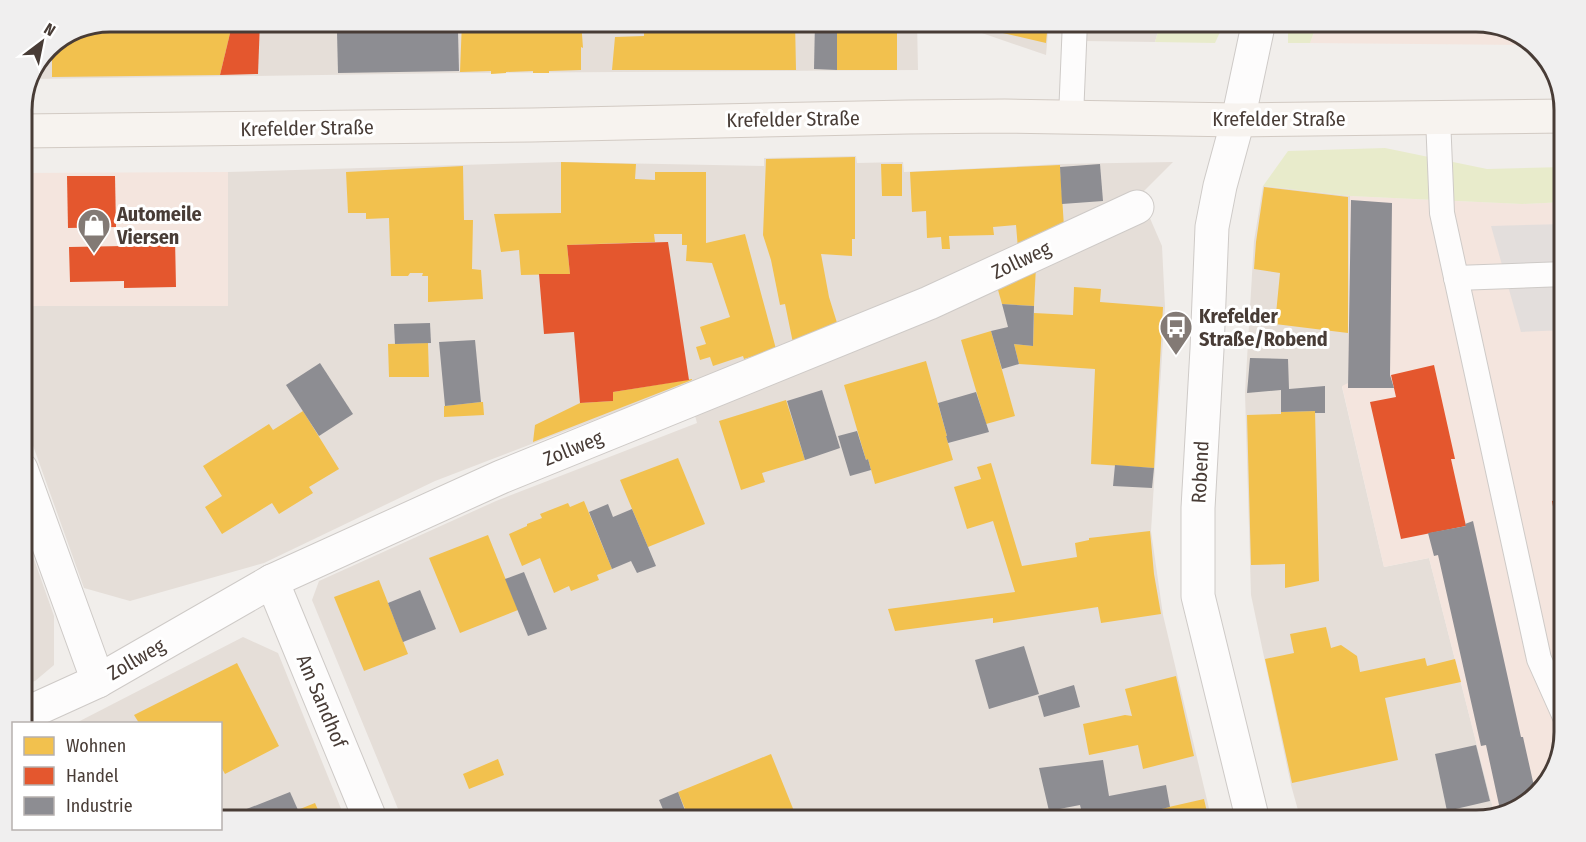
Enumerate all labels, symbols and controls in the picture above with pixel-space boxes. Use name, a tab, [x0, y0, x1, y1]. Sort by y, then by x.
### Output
north arrow	[12, 12, 72, 72]
text: N	[41, 19, 59, 40]
street label: Krefelder Straße	[726, 106, 860, 132]
street label: Krefelder Straße	[1212, 107, 1346, 131]
street label: Krefelder Straße	[240, 115, 374, 141]
place label: Automeile Viersen	[116, 202, 202, 249]
shop icon: Automeile Viersen	[76, 207, 112, 254]
street label: Zollweg	[988, 236, 1055, 284]
place label: Krefelder Straße/Robend	[1199, 304, 1328, 351]
bus stop icon: Krefelder Straße/Robend	[1158, 309, 1194, 356]
street label: Zollweg	[540, 425, 607, 471]
street label: Robend	[1186, 440, 1214, 504]
street label: Zollweg	[103, 633, 170, 685]
street label: Am Sandhof	[292, 651, 353, 753]
legend	[12, 722, 222, 830]
text: Wohnen	[66, 735, 126, 757]
text: Handel	[66, 765, 119, 787]
text: Industrie	[66, 795, 133, 817]

